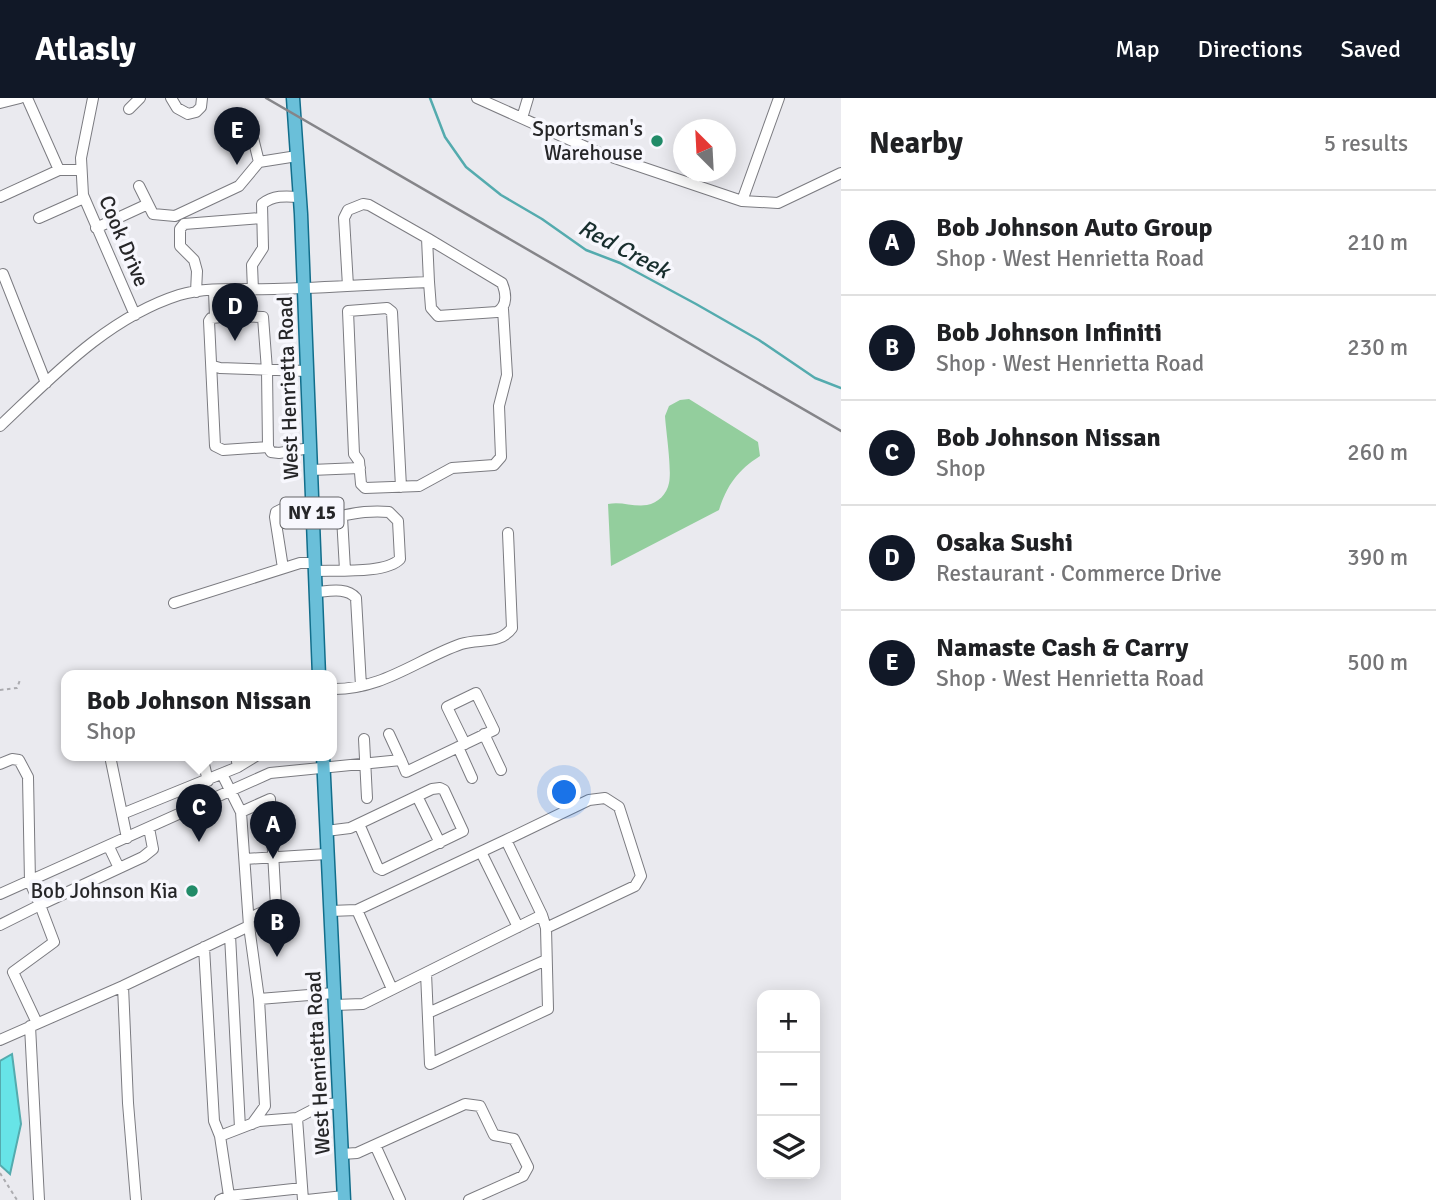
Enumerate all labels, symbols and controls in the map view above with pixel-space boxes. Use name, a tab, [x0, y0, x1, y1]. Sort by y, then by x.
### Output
text: Atlasly	[35, 29, 136, 70]
text: Map	[1115, 34, 1160, 64]
text: Directions	[1198, 34, 1303, 64]
text: Saved	[1341, 34, 1401, 64]
pin: E	[214, 107, 260, 165]
place label: Sportsman's Warehouse	[532, 116, 643, 166]
north arrow	[673, 119, 736, 182]
text: Nearby	[869, 125, 963, 162]
text: 5 results	[1324, 129, 1408, 158]
marker: Sportsman's Warehouse	[649, 133, 665, 149]
street label: Cook Drive	[93, 192, 155, 290]
text: Bob Johnson Auto Group	[936, 212, 1212, 244]
water label: Red Creek	[574, 213, 677, 286]
text: A	[885, 228, 899, 257]
text: 210 m	[1347, 228, 1408, 257]
text: Shop · West Henrietta Road	[936, 244, 1204, 273]
pin: D	[212, 283, 258, 341]
street label: West Henrietta Road	[272, 296, 304, 480]
text: Bob Johnson Infiniti	[936, 317, 1162, 349]
text: B	[885, 333, 899, 362]
text: 230 m	[1347, 333, 1408, 362]
text: Shop · West Henrietta Road	[936, 349, 1204, 378]
text: Bob Johnson Nissan	[936, 422, 1161, 454]
text: C	[885, 438, 899, 467]
text: 260 m	[1347, 438, 1408, 467]
text: Shop	[936, 454, 985, 483]
road number: NY 15	[280, 498, 344, 528]
text: Osaka Sushi	[936, 527, 1073, 559]
text: D	[884, 543, 900, 572]
text: 390 m	[1347, 543, 1408, 572]
text: Restaurant · Commerce Drive	[936, 559, 1222, 588]
text: Namaste Cash & Carry	[936, 632, 1188, 664]
text: E	[885, 648, 899, 677]
text: 500 m	[1347, 648, 1408, 677]
text: Shop · West Henrietta Road	[936, 664, 1204, 693]
popup	[61, 670, 337, 761]
text: Bob Johnson Nissan	[87, 685, 311, 717]
text: Shop	[87, 717, 136, 746]
your location	[547, 775, 581, 809]
pin: C	[176, 784, 222, 842]
pin: A	[250, 801, 296, 859]
place label: Bob Johnson Kia	[30, 878, 178, 904]
marker: Bob Johnson Kia	[184, 883, 200, 899]
pin: B	[254, 899, 300, 957]
street label: West Henrietta Road	[300, 970, 336, 1156]
map controls	[757, 990, 820, 1179]
button: +	[757, 990, 820, 1053]
button: −	[757, 1053, 820, 1116]
button: layers	[757, 1116, 820, 1179]

